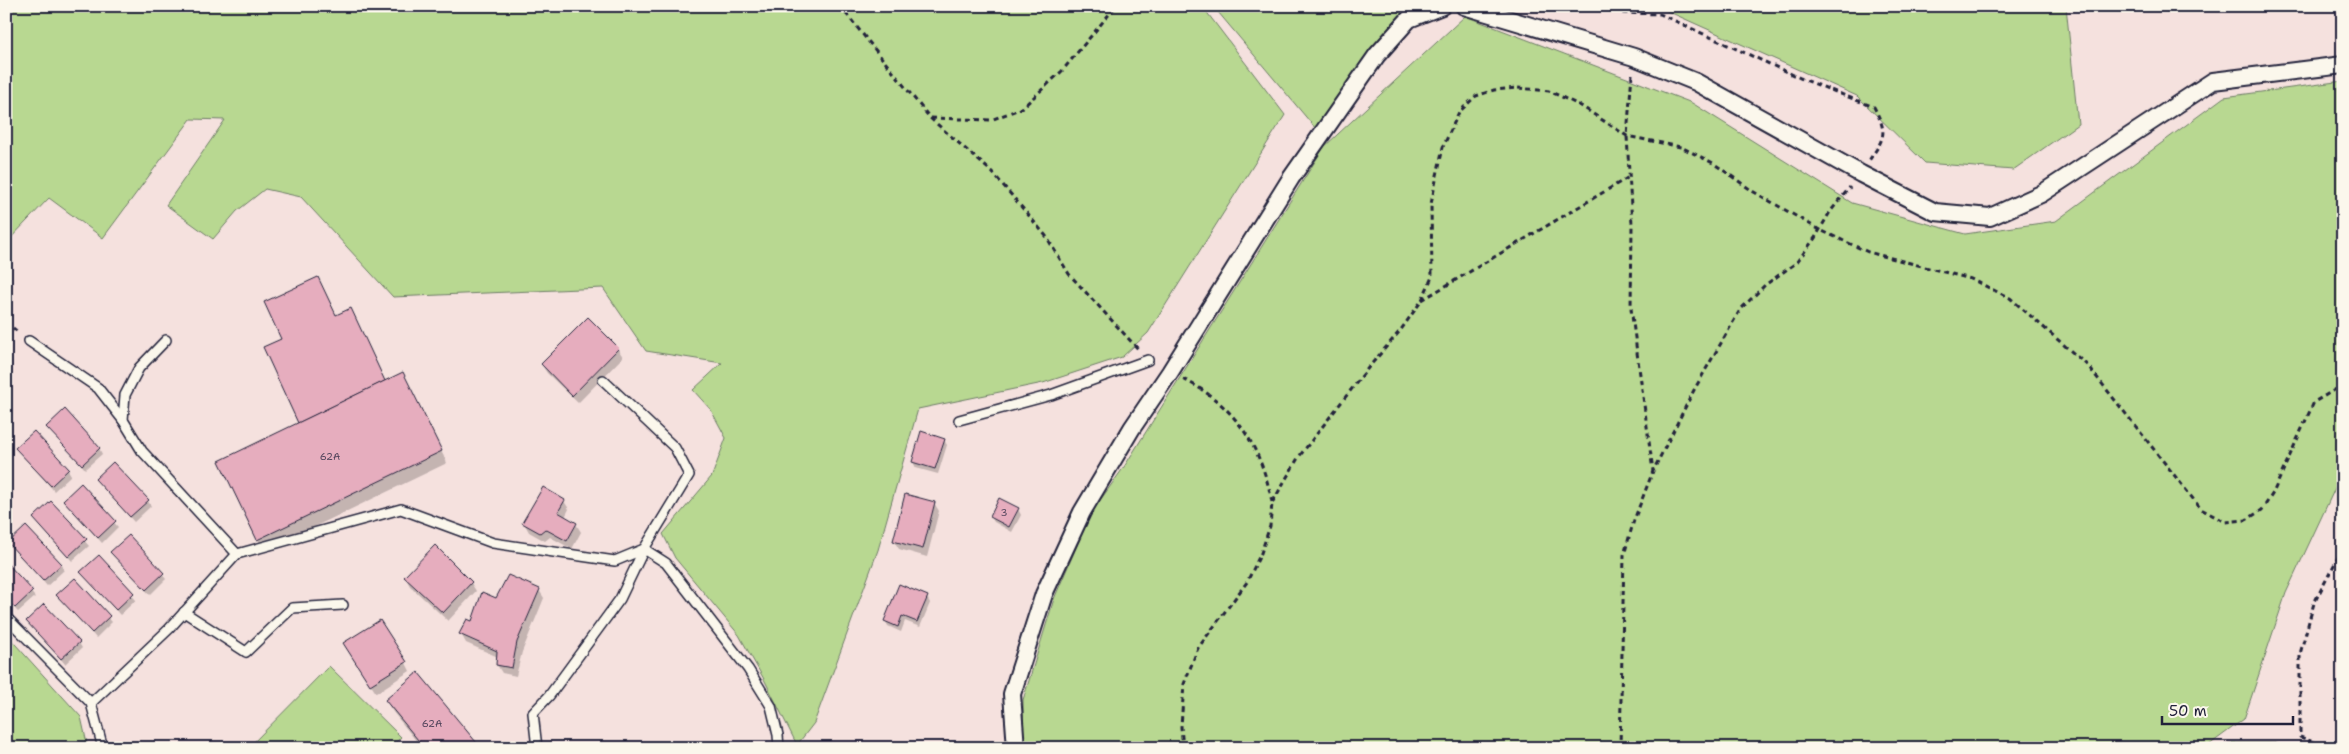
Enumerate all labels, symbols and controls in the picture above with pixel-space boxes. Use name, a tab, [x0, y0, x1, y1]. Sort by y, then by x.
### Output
house number: 62А	[320, 450, 340, 463]
house number: 3	[1001, 506, 1008, 519]
scale bar	[2162, 694, 2293, 726]
text: 50 m	[2169, 701, 2207, 721]
house number: 62А	[422, 717, 442, 730]

